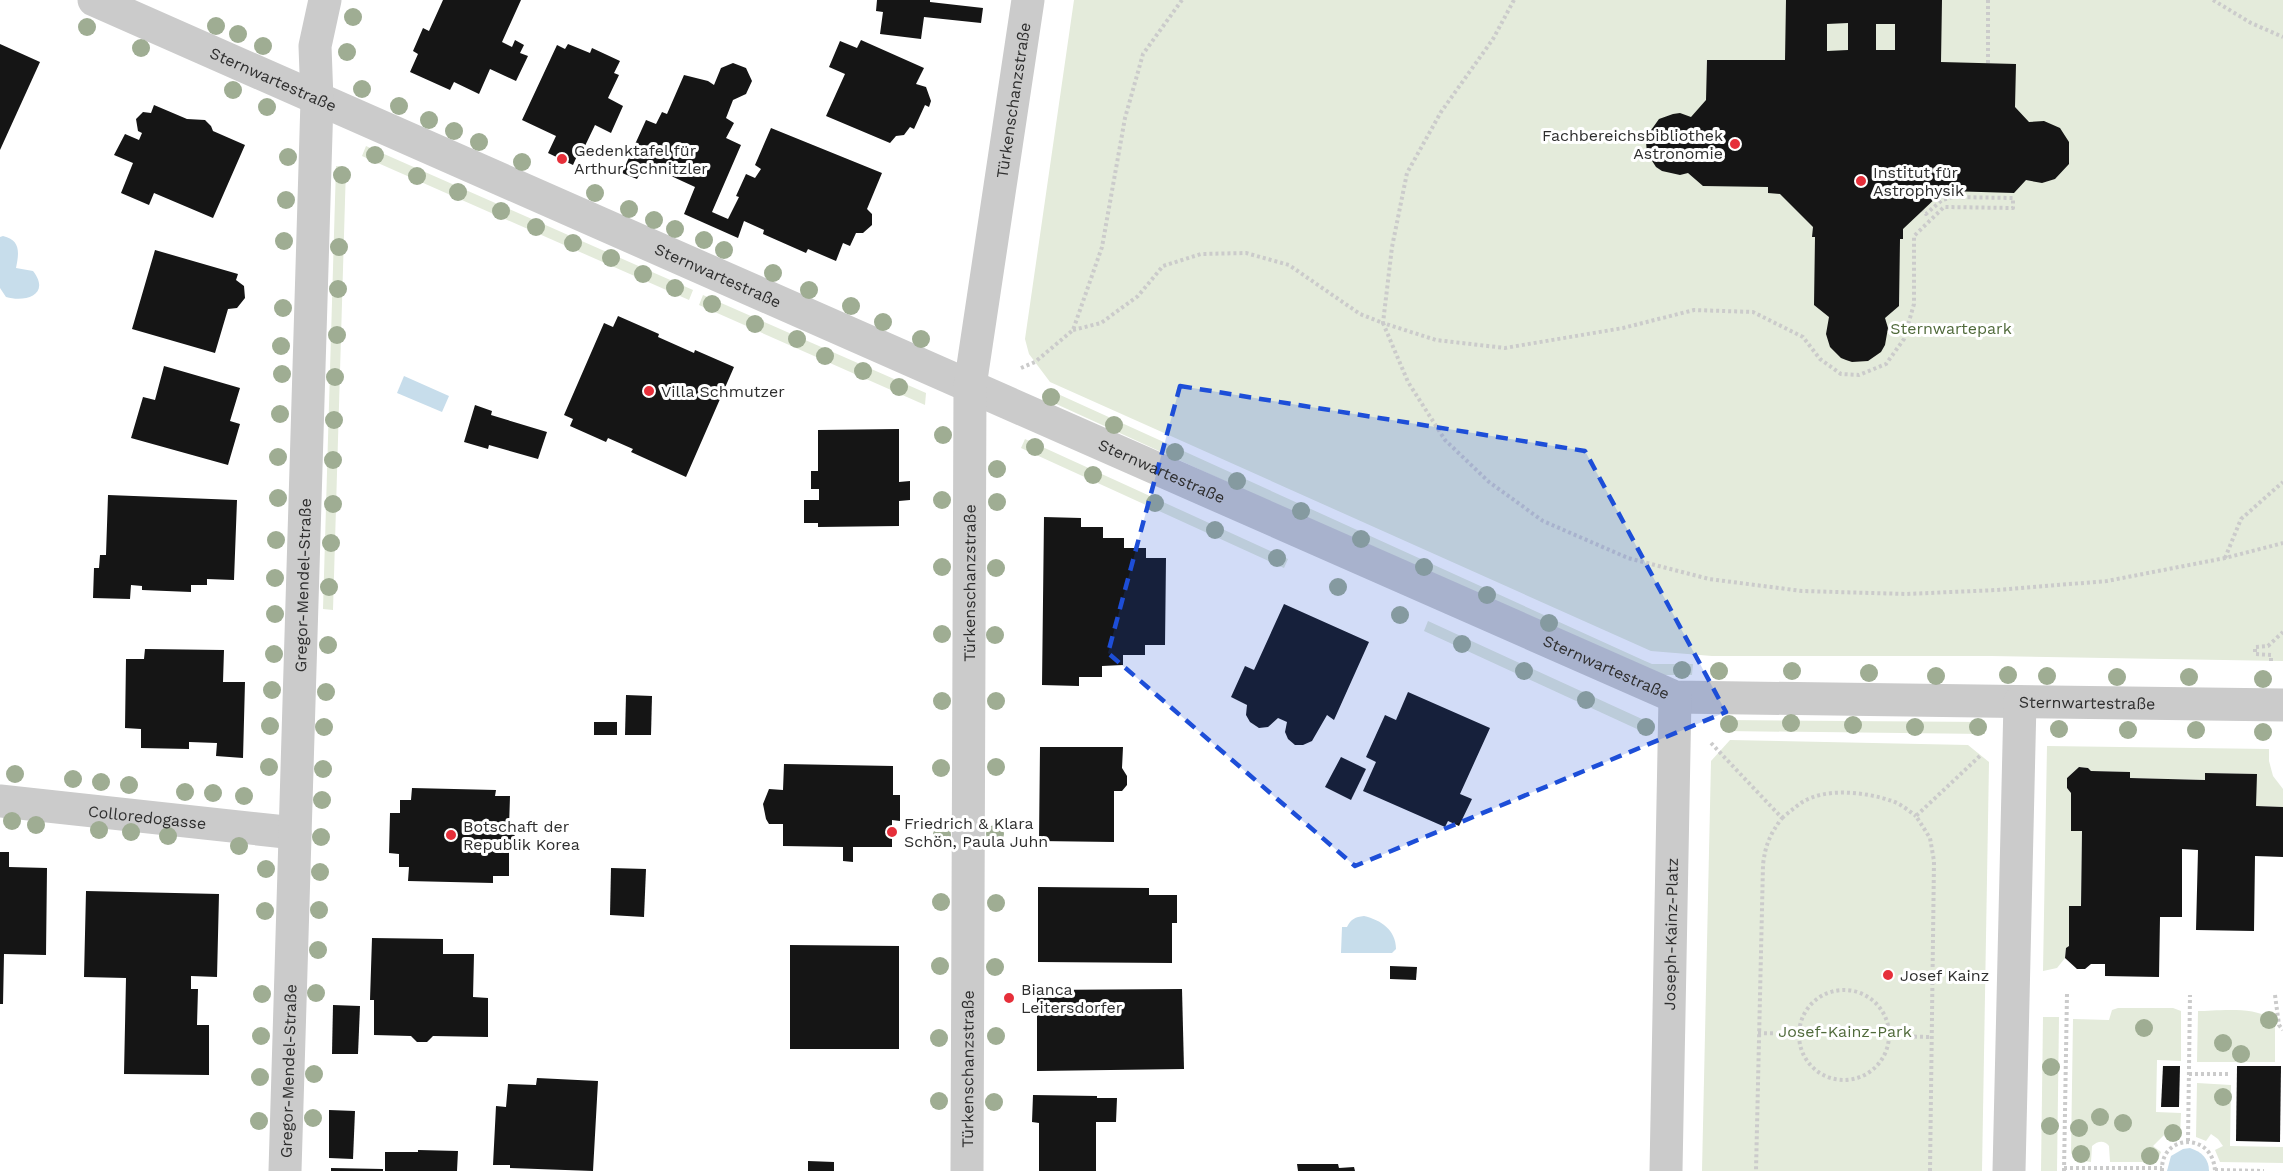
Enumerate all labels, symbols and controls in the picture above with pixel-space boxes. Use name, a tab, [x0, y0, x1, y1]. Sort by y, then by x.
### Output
street label: Türkenschanzstraße	[992, 21, 1034, 179]
street label: Sternwartestraße	[207, 43, 340, 115]
place label: Fachbereichsbibliothek Astronomie	[1542, 126, 1723, 163]
marker: Fachbereichsbibliothek Astronomie	[1728, 137, 1742, 151]
place label: Gedenktafel für Arthur Schnitzler	[574, 141, 708, 178]
marker: Gedenktafel für Arthur Schnitzler	[555, 152, 569, 166]
place label: Institut für Astrophysik	[1873, 163, 1964, 200]
marker: Institut für Astrophysik	[1854, 174, 1868, 188]
street label: Sternwartestraße	[652, 239, 784, 311]
park label: Sternwartepark	[1890, 319, 2012, 338]
place label: Villa Schmutzer	[661, 382, 785, 401]
marker: Villa Schmutzer	[642, 384, 656, 398]
street label: Sternwartestraße	[1096, 435, 1228, 507]
street label: Gregor-Mendel-Straße	[290, 498, 315, 673]
street label: Türkenschanzstraße	[959, 504, 979, 662]
street label: Sternwartestraße	[1540, 631, 1673, 703]
street label: Sternwartestraße	[2019, 692, 2155, 713]
street label: Colloredogasse	[87, 801, 207, 833]
place label: Friedrich & Klara Schön, Paula Juhn	[904, 814, 1048, 851]
place label: Botschaft der Republik Korea	[463, 817, 580, 854]
marker: Friedrich & Klara Schön, Paula Juhn	[885, 825, 899, 839]
marker: Botschaft der Republik Korea	[444, 828, 458, 842]
street label: Joseph-Kainz-Platz	[1660, 858, 1681, 1010]
place label: Josef Kainz	[1900, 966, 1989, 985]
marker: Josef Kainz	[1881, 968, 1895, 982]
place label: Bianca Leitersdorfer	[1021, 980, 1123, 1017]
street label: Gregor-Mendel-Straße	[276, 984, 300, 1158]
street label: Türkenschanzstraße	[958, 990, 977, 1148]
marker: Bianca Leitersdorfer	[1002, 991, 1016, 1005]
park label: Josef-Kainz-Park	[1778, 1022, 1912, 1041]

